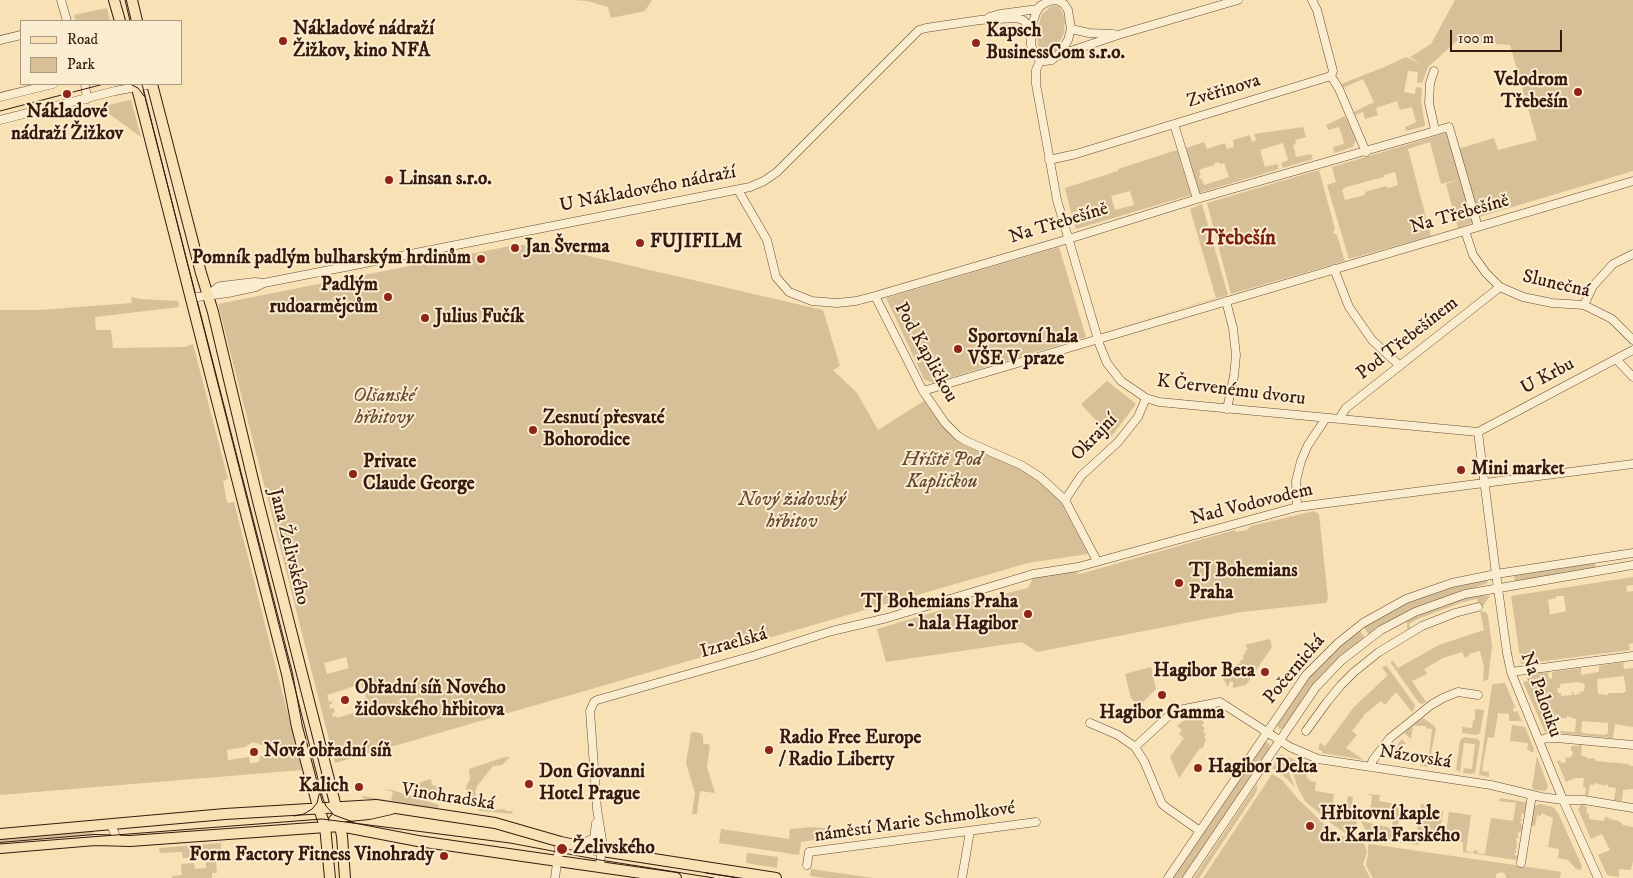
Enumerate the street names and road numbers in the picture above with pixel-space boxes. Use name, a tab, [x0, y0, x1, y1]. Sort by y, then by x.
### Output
street label: Zvěřinova	[1185, 70, 1263, 114]
street label: U Nákladového nádraží	[558, 162, 738, 218]
street label: Na Třebešíně	[1408, 190, 1512, 240]
street label: Na Třebešíně	[1007, 198, 1111, 250]
street label: Slunečná	[1520, 266, 1592, 304]
street label: Pod Třebešínem	[1353, 292, 1463, 386]
street label: Pod Kapličkou	[888, 299, 962, 407]
street label: U Krbu	[1517, 353, 1579, 401]
street label: K Červenému dvoru	[1155, 371, 1307, 411]
street label: Okrajní	[1067, 409, 1123, 467]
street label: Nad Vodovodem	[1189, 479, 1315, 531]
street label: Jana Želivského	[263, 487, 313, 607]
street label: Izraelská	[698, 624, 770, 664]
street label: Počernická	[1259, 631, 1331, 709]
street label: Na Palouku	[1514, 649, 1566, 741]
street label: Názovská	[1377, 741, 1453, 775]
street label: Vinohradská	[400, 779, 496, 817]
street label: náměstí Marie Schmolkové	[813, 798, 1017, 848]

